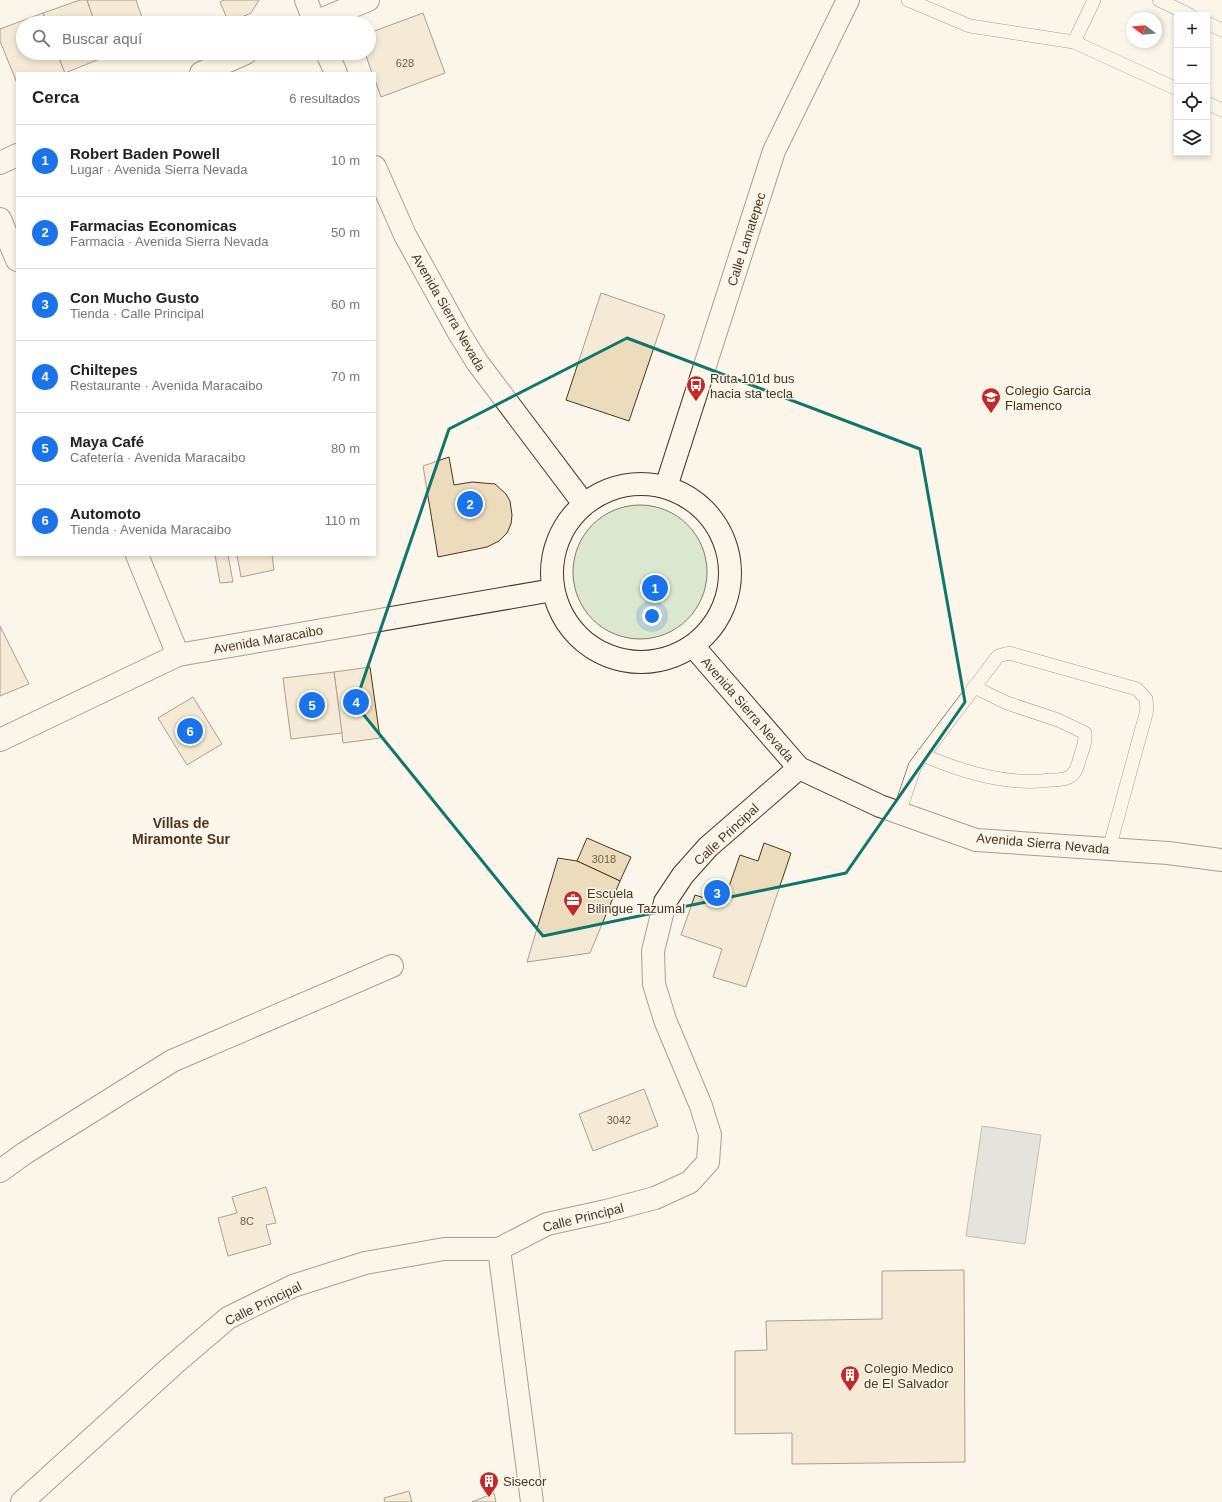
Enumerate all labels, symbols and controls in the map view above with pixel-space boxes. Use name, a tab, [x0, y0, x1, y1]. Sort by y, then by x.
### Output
north arrow	[1126, 12, 1162, 48]
map controls	[1174, 12, 1210, 156]
button: +	[1174, 12, 1210, 48]
search box	[16, 16, 376, 60]
icon: search	[30, 27, 52, 49]
text: Buscar aquí	[62, 30, 142, 47]
button: −	[1174, 48, 1210, 84]
house number: 628	[396, 57, 414, 69]
button: locate	[1174, 84, 1210, 120]
text: Cerca	[32, 88, 79, 107]
text: 6 resultados	[289, 91, 360, 106]
button: layers	[1174, 120, 1210, 156]
text: Robert Baden Powell	[70, 145, 220, 162]
text: 1	[41, 153, 49, 168]
text: 10 m	[331, 153, 360, 168]
text: Lugar · Avenida Sierra Nevada	[70, 162, 248, 177]
street label: Calle Lamatepec	[724, 190, 769, 288]
text: Farmacias Economicas	[70, 217, 237, 234]
text: 2	[41, 225, 49, 240]
text: 50 m	[331, 225, 360, 240]
text: Farmacia · Avenida Sierra Nevada	[70, 234, 268, 249]
street label: Avenida Sierra Nevada	[409, 251, 489, 374]
text: Con Mucho Gusto	[70, 289, 199, 306]
text: 3	[41, 297, 49, 312]
text: 60 m	[331, 297, 360, 312]
text: Tienda · Calle Principal	[70, 306, 204, 321]
text: Chiltepes	[70, 361, 138, 378]
text: 4	[41, 369, 49, 384]
text: 70 m	[331, 369, 360, 384]
place label: Ruta 101d bus hacia sta tecla	[710, 371, 795, 401]
bus stop icon: Ruta 101d bus hacia sta tecla	[685, 374, 707, 402]
text: Restaurante · Avenida Maracaibo	[70, 378, 263, 393]
place label: Colegio Garcia Flamenco	[1005, 383, 1092, 413]
school or university icon: Colegio Garcia Flamenco	[980, 386, 1002, 414]
text: Maya Café	[70, 433, 144, 450]
text: 5	[41, 441, 49, 456]
text: 80 m	[331, 441, 360, 456]
text: Cafetería · Avenida Maracaibo	[70, 450, 245, 465]
pin: 2	[457, 489, 483, 519]
text: Automoto	[70, 505, 141, 522]
text: 6	[41, 513, 49, 528]
text: 110 m	[325, 513, 360, 528]
text: Tienda · Avenida Maracaibo	[70, 522, 231, 537]
pin: 1	[642, 573, 668, 603]
your location	[642, 606, 662, 626]
street label: Avenida Maracaibo	[212, 622, 324, 657]
street label: Avenida Sierra Nevada	[698, 654, 798, 765]
pin: 4	[343, 687, 369, 717]
pin: 5	[299, 690, 325, 720]
pin: 6	[177, 716, 203, 746]
street label: Calle Principal	[691, 800, 762, 868]
district label: Villas de Miramonte Sur	[132, 815, 231, 847]
street label: Avenida Sierra Nevada	[976, 830, 1111, 857]
house number: 3018	[592, 853, 616, 865]
pin: 3	[704, 878, 730, 908]
place label: Escuela Bilingue Tazumal	[587, 886, 685, 916]
office icon: Escuela Bilingue Tazumal	[562, 889, 584, 917]
house number: 3042	[607, 1114, 631, 1126]
street label: Calle Principal	[541, 1200, 625, 1235]
house number: 8C	[240, 1215, 254, 1227]
street label: Calle Principal	[223, 1278, 304, 1328]
place label: Colegio Medico de El Salvador	[864, 1361, 954, 1391]
building icon: Colegio Medico de El Salvador	[839, 1364, 861, 1392]
building icon: Sisecor	[478, 1470, 500, 1498]
place label: Sisecor	[503, 1474, 547, 1489]

